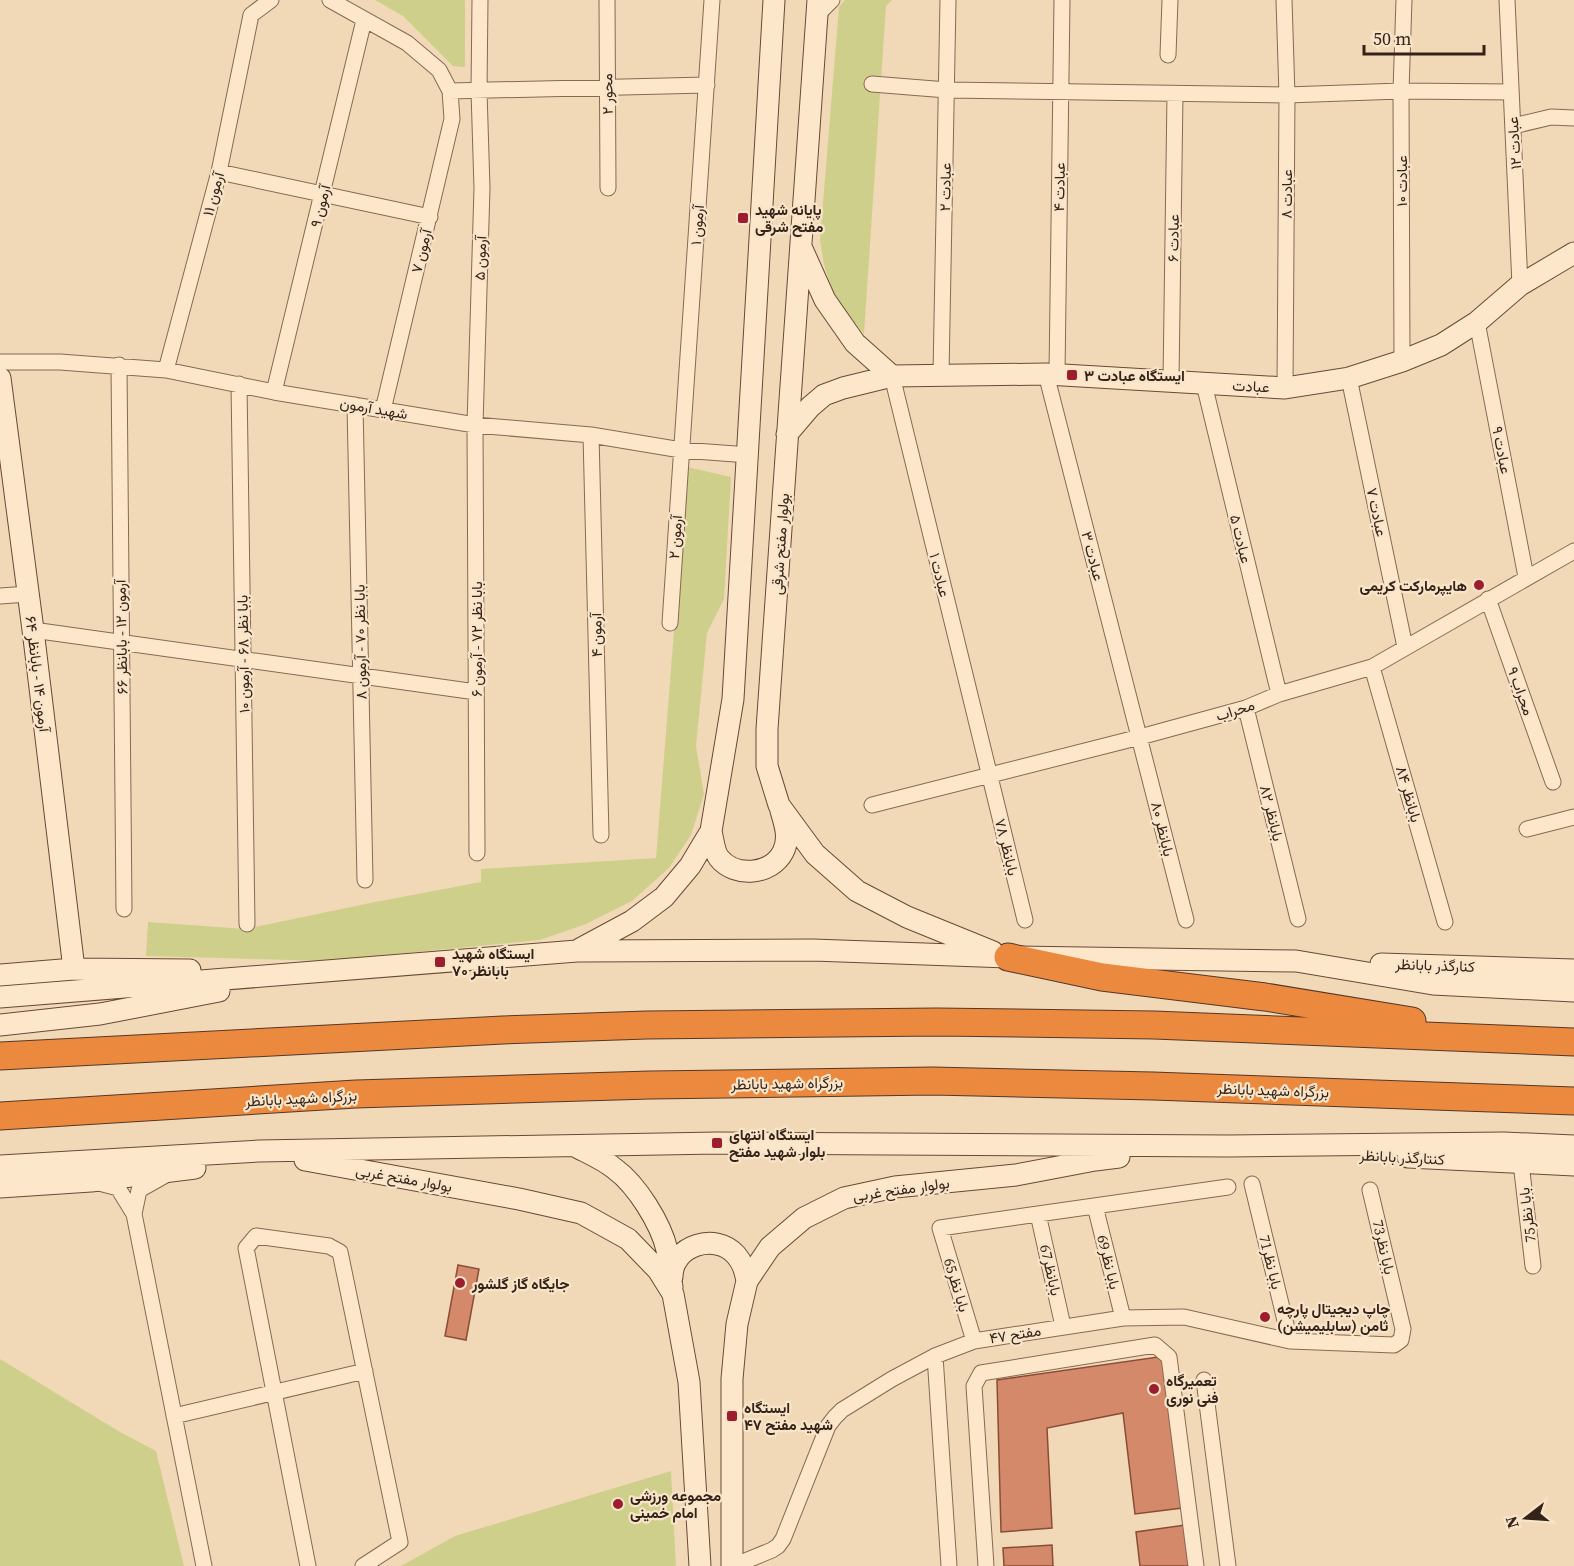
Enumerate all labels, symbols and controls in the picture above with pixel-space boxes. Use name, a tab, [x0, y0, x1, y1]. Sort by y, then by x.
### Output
scale bar	[1364, 18, 1484, 56]
text: 50 m	[1373, 26, 1411, 51]
street label: محور ۲	[596, 73, 618, 115]
street label: عبادت ۱۲	[1502, 116, 1526, 170]
street label: عبادت ۱۰	[1391, 155, 1412, 207]
street label: عبادت ۲	[934, 162, 956, 211]
street label: عبادت ۴	[1048, 162, 1070, 212]
street label: آرمون ۱۱	[197, 168, 229, 218]
street label: عبادت ۸	[1276, 169, 1297, 219]
street label: آرمون ۹	[305, 181, 336, 229]
place label: پایانه شهید مفتح شرقی	[755, 199, 823, 237]
street label: آرمون ۱	[685, 203, 709, 246]
marker: پایانه شهید مفتح شرقی	[736, 211, 750, 225]
street label: عبادت ۶	[1162, 214, 1184, 262]
street label: آرمون ۷	[405, 225, 437, 275]
street label: آرمون ۵	[469, 234, 491, 281]
place label: ایستگاه عبادت ۳	[1084, 365, 1185, 386]
marker: ایستگاه عبادت ۳	[1065, 368, 1079, 382]
street label: عبادت	[1232, 375, 1270, 397]
street label: شهید آرمون	[338, 392, 410, 424]
street label: عبادت ۹	[1487, 424, 1517, 476]
street label: عبادت ۷	[1362, 486, 1392, 539]
street label: بولوار مفتح شرقی	[766, 492, 795, 596]
street label: عبادت ۵	[1225, 512, 1257, 566]
street label: آرمون ۲	[663, 513, 687, 559]
street label: عبادت ۳	[1076, 529, 1110, 583]
street label: عبادت ۱	[924, 551, 956, 600]
place label: هایپرمارکت کریمی	[1360, 575, 1467, 596]
street label: آرمون ۱۲ - بابانظر ۶۶	[109, 578, 132, 694]
marker: هایپرمارکت کریمی	[1472, 578, 1486, 592]
street label: بابا نظر ۷۲ - آرمون ۶	[466, 581, 487, 697]
street label: بابا نظر ۷۰ - آرمون ۸	[348, 584, 372, 700]
street label: بابا نظر ۶۸ - آرمون ۱۰	[231, 595, 255, 713]
street label: آرمون ۴	[585, 611, 607, 657]
street label: آرمون ۱۴ - بابانظر ۶۴	[20, 615, 56, 735]
street label: محراب ۹	[1503, 664, 1539, 718]
street label: محراب	[1213, 694, 1257, 726]
street label: بابانظر ۸۴	[1391, 763, 1427, 825]
street label: بابانظر ۸۲	[1255, 783, 1289, 843]
street label: بابانظر ۸۰	[1146, 800, 1180, 858]
street label: بابانظر ۷۸	[990, 816, 1024, 878]
place label: ایستگاه شهید بابانظر ۷۰	[452, 943, 534, 981]
street label: کنارگذر بابانظر	[1394, 953, 1475, 977]
marker: ایستگاه شهید بابانظر ۷۰	[433, 955, 447, 969]
street label: بزرگراه شهید بابانظر	[730, 1072, 843, 1094]
street label: بزرگراه شهید بابانظر	[1216, 1078, 1329, 1102]
street label: بزرگراه شهید بابانظر	[243, 1085, 358, 1111]
place label: ایستگاه انتهای بلوار شهید مفتح	[729, 1124, 825, 1162]
marker: ایستگاه انتهای بلوار شهید مفتح	[710, 1136, 724, 1150]
street label: کنتارگذر بابانظر	[1358, 1144, 1445, 1170]
street label: بولوار مفتح غربی	[354, 1159, 454, 1198]
street label: بولوار مفتح غربی	[851, 1172, 951, 1207]
street label: بابا نظر75	[1513, 1186, 1541, 1244]
street label: بابا نظر73	[1368, 1218, 1400, 1276]
street label: بابا نظر69	[1092, 1233, 1126, 1291]
street label: بابا نظر71	[1254, 1233, 1288, 1291]
street label: بابانظر67	[1035, 1242, 1067, 1298]
street label: بابا نظر65	[939, 1255, 975, 1315]
place label: جایگاه گاز گلشور	[471, 1273, 569, 1294]
marker: جایگاه گاز گلشور	[453, 1276, 467, 1290]
place label: چاپ دیجیتال پارچه ثامن (سابلیمیشن)	[1277, 1298, 1390, 1336]
marker: چاپ دیجیتال پارچه ثامن (سابلیمیشن)	[1258, 1310, 1272, 1324]
street label: مفتح ۴۷	[988, 1320, 1043, 1349]
place label: تعمیرگاه فنی نوری	[1166, 1370, 1219, 1408]
marker: تعمیرگاه فنی نوری	[1147, 1382, 1161, 1396]
place label: ایستگاه شهید مفتح ۴۷	[744, 1397, 833, 1435]
marker: ایستگاه شهید مفتح ۴۷	[725, 1409, 739, 1423]
place label: مجموعه ورزشی امام خمینی	[630, 1485, 721, 1523]
north arrow	[1496, 1488, 1556, 1548]
marker: مجموعه ورزشی امام خمینی	[611, 1497, 625, 1511]
text: N	[1499, 1513, 1524, 1531]

